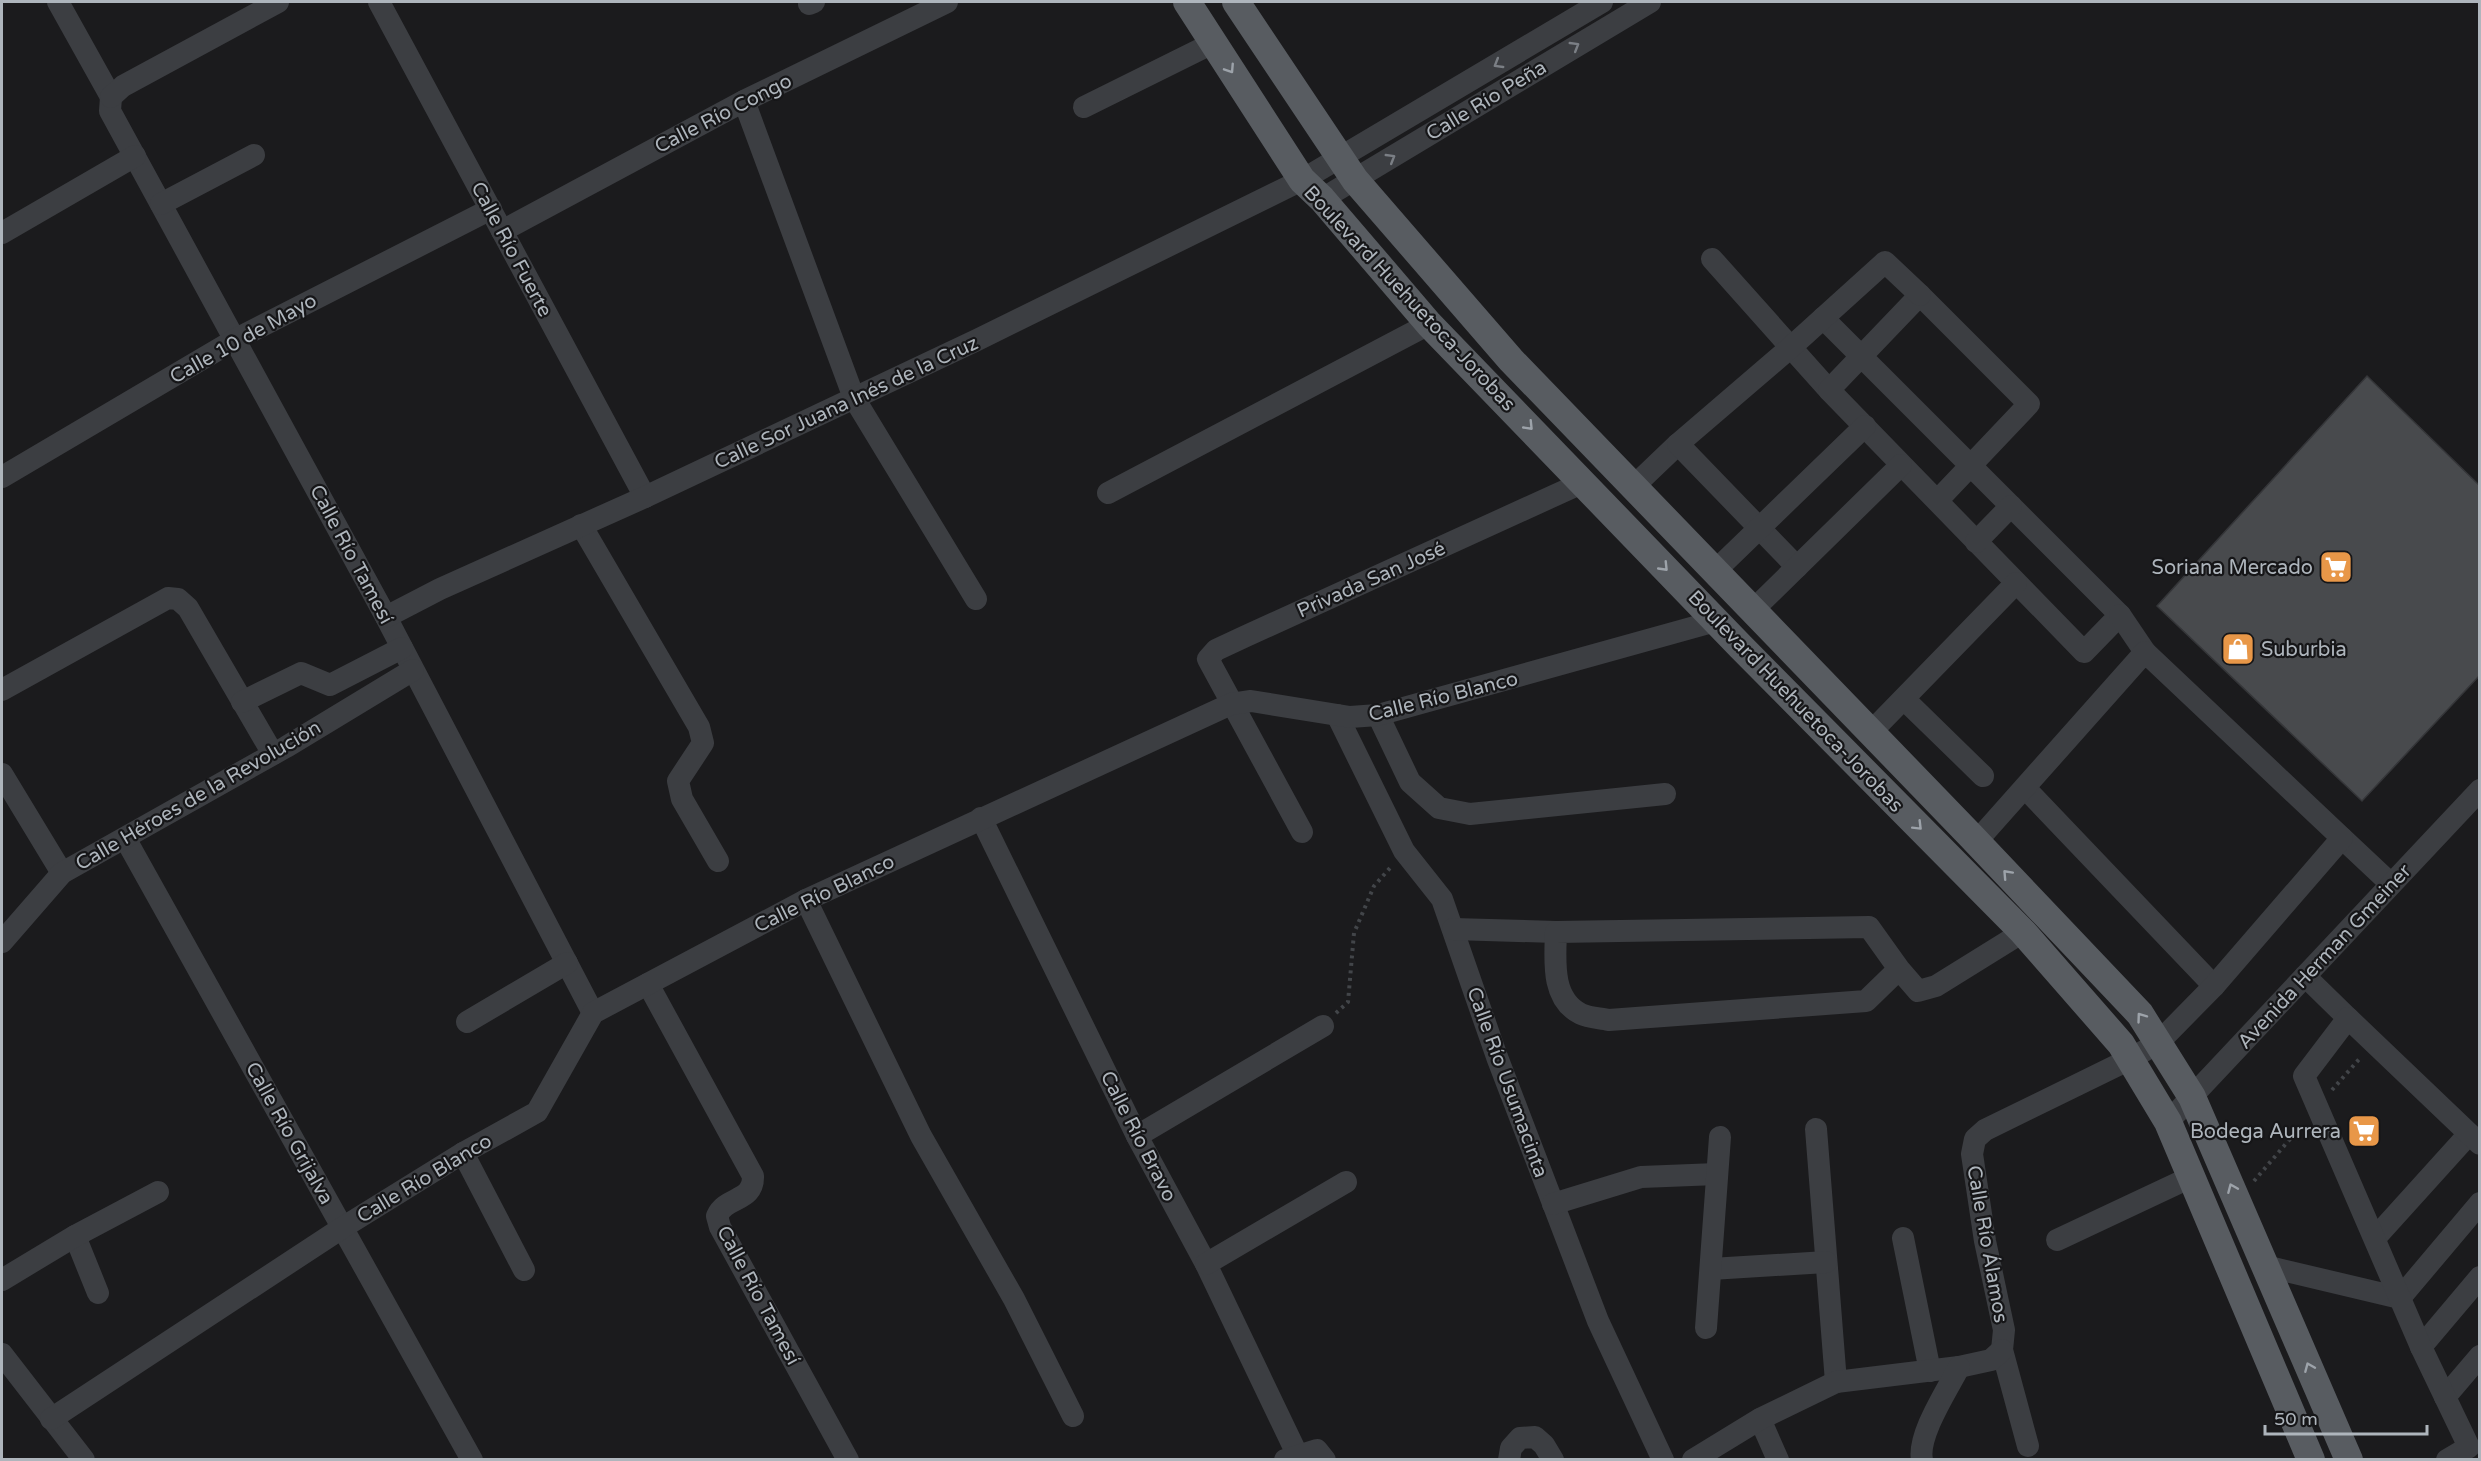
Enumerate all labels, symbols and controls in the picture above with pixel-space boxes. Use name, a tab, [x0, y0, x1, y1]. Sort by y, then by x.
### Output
one-way arrow	[1569, 42, 1579, 54]
street label: Calle Río Peña	[1422, 56, 1551, 146]
one-way arrow	[1494, 57, 1504, 68]
one-way arrow	[1223, 62, 1234, 73]
street label: Calle Río Congo	[651, 69, 796, 159]
one-way arrow	[1385, 154, 1395, 165]
street label: Calle Río Fuerte	[465, 178, 557, 321]
street label: Boulevard Huehuetoca-Jorobas	[1298, 181, 1520, 416]
street label: Calle 10 de Mayo	[166, 289, 321, 389]
street label: Calle Sor Juana Inés de la Cruz	[711, 331, 982, 475]
one-way arrow	[1522, 420, 1533, 430]
street label: Calle Río Tamesí	[304, 481, 398, 628]
street label: Privada San José	[1293, 536, 1449, 623]
supermarket icon: Soriana Mercado	[2318, 549, 2354, 585]
place label: Soriana Mercado	[2152, 556, 2313, 580]
one-way arrow	[1657, 559, 1668, 570]
street label: Boulevard Huehuetoca-Jorobas	[1683, 586, 1908, 818]
shop icon: Suburbia	[2220, 631, 2256, 667]
place label: Suburbia	[2261, 638, 2347, 662]
street label: Calle Río Blanco	[1366, 667, 1520, 727]
street label: Calle Héroes de la Revolución	[72, 716, 325, 876]
one-way arrow	[1911, 819, 1922, 830]
street label: Calle Río Blanco	[750, 850, 898, 938]
street label: Avenida Herman Gmeiner	[2233, 859, 2417, 1054]
one-way arrow	[2004, 871, 2015, 882]
street label: Calle Río Usumacinta	[1461, 984, 1553, 1181]
one-way arrow	[2137, 1012, 2148, 1023]
street label: Calle Río Grijalva	[240, 1058, 338, 1209]
street label: Calle Río Bravo	[1095, 1067, 1181, 1206]
supermarket icon: Bodega Aurrera	[2346, 1113, 2382, 1149]
place label: Bodega Aurrera	[2190, 1120, 2341, 1144]
street label: Calle Río Blanco	[353, 1129, 496, 1229]
street label: Calle Río Álamos	[1961, 1163, 2014, 1325]
one-way arrow	[2227, 1184, 2239, 1195]
street label: Calle Río Tamesí	[711, 1222, 805, 1369]
one-way arrow	[2304, 1363, 2316, 1374]
scale bar	[2265, 1398, 2427, 1436]
text: 50 m	[2274, 1408, 2318, 1430]

